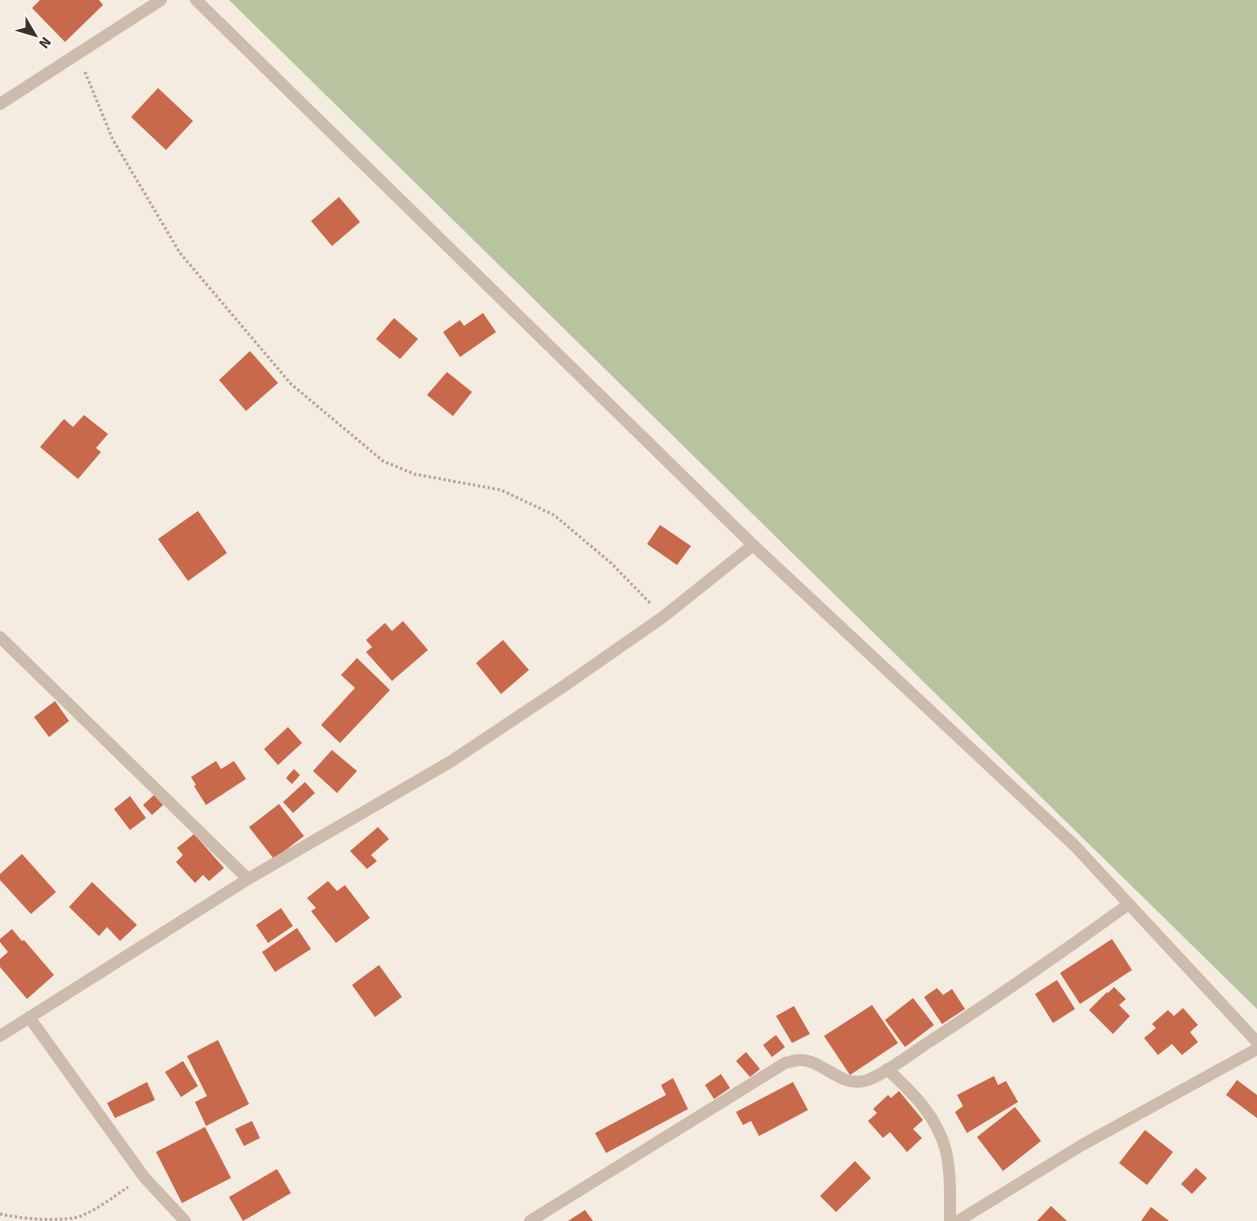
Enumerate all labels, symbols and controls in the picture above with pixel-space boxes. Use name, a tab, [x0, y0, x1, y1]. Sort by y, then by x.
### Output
north arrow	[10, 10, 60, 60]
text: N	[35, 34, 55, 52]

